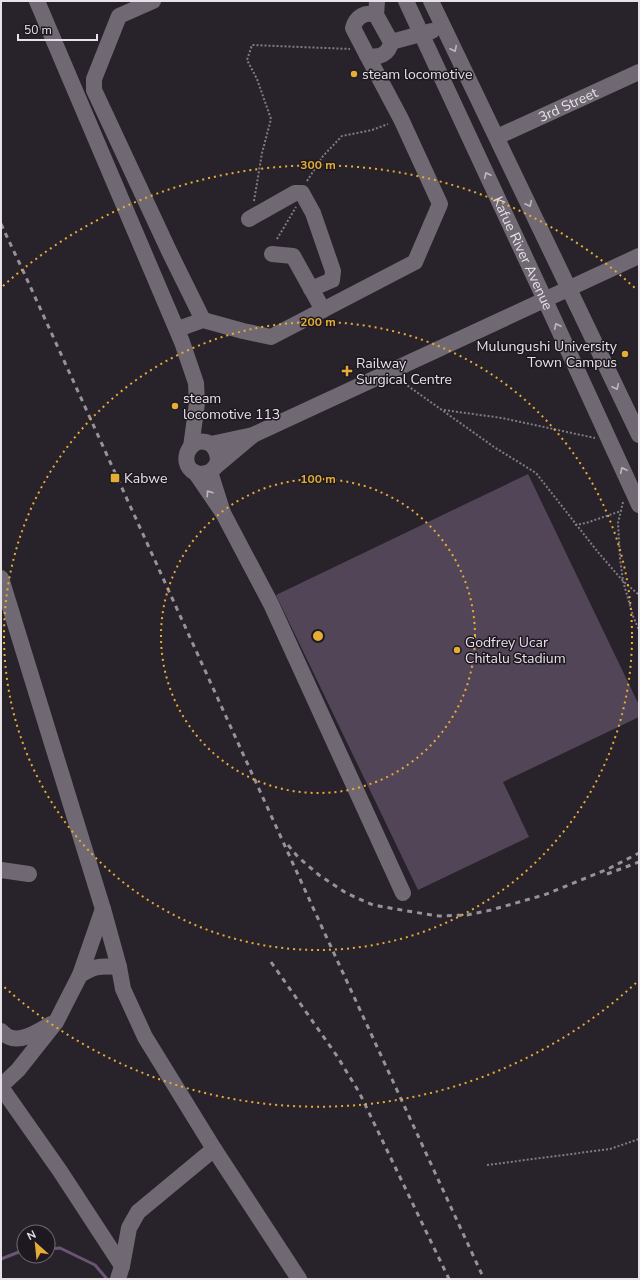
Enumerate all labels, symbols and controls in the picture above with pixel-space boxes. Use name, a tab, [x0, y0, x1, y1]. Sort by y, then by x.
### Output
scale bar	[18, 16, 97, 42]
text: 50 m	[24, 22, 52, 38]
one-way arrow	[449, 44, 457, 52]
place label: steam locomotive	[362, 65, 472, 84]
marker: steam locomotive	[349, 69, 359, 79]
street label: 3rd Street	[535, 83, 601, 126]
text: 300 m	[300, 157, 336, 173]
one-way arrow	[484, 172, 492, 180]
street label: Kafue River Avenue	[489, 193, 558, 313]
one-way arrow	[524, 200, 532, 207]
text: 200 m	[300, 314, 336, 330]
one-way arrow	[554, 323, 562, 331]
place label: Mulungushi University Town Campus	[477, 337, 618, 372]
marker: Mulungushi University Town Campus	[620, 349, 630, 359]
place label: Railway Surgical Centre	[356, 354, 452, 389]
marker: Railway Surgical Centre	[341, 365, 353, 377]
one-way arrow	[611, 383, 619, 390]
place label: steam locomotive 113	[183, 389, 280, 424]
marker: steam locomotive 113	[170, 401, 180, 411]
one-way arrow	[620, 467, 628, 474]
place label: Kabwe	[124, 469, 167, 488]
text: 100 m	[300, 471, 336, 487]
marker: Kabwe	[109, 472, 121, 484]
one-way arrow	[207, 490, 214, 497]
centre of rings	[311, 629, 325, 643]
place label: Godfrey Ucar Chitalu Stadium	[465, 633, 566, 668]
marker: Godfrey Ucar Chitalu Stadium	[452, 645, 462, 655]
north arrow	[16, 1224, 56, 1264]
text: N	[25, 1227, 39, 1244]

